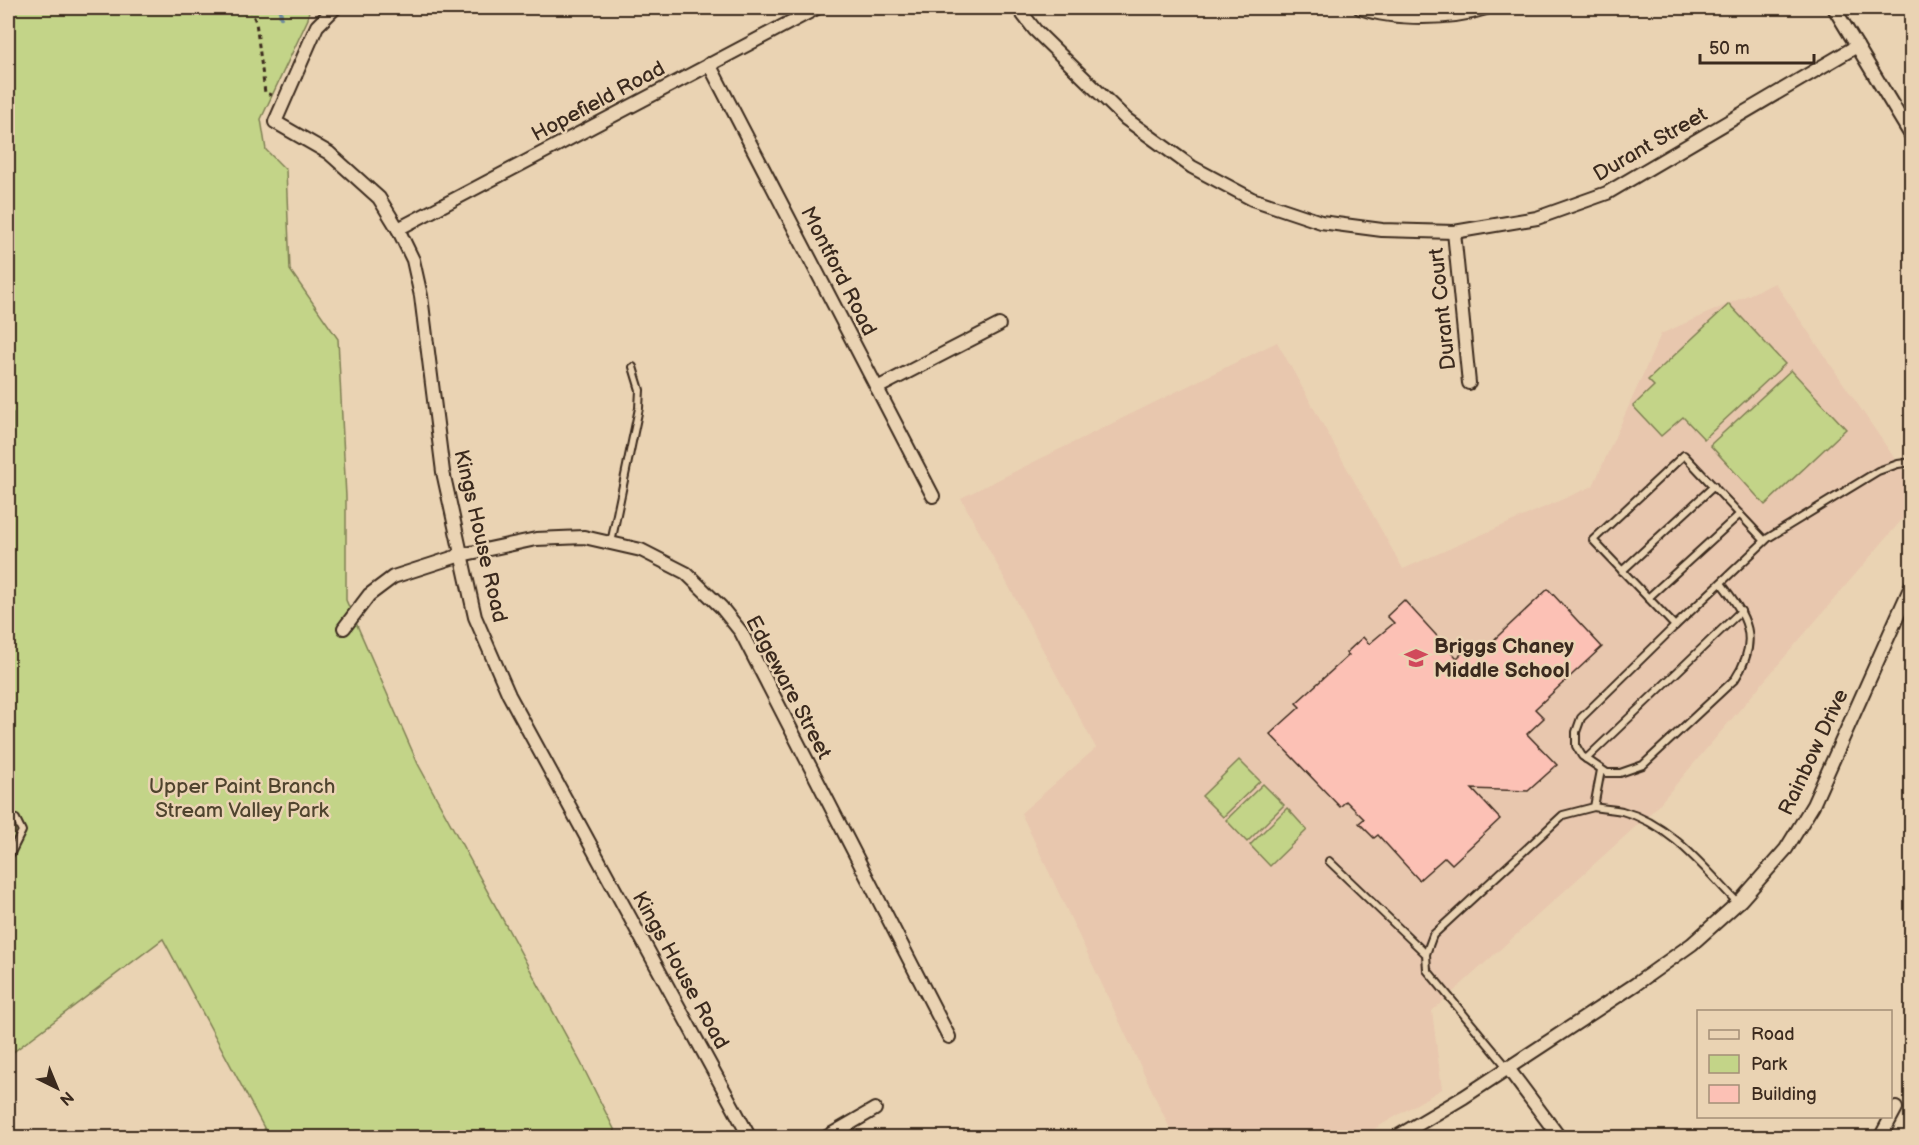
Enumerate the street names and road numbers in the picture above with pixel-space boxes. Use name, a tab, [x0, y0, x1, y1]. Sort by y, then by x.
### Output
street label: Hopefield Road	[527, 56, 669, 147]
street label: Durant Street	[1589, 102, 1712, 187]
street label: Montford Road	[795, 202, 882, 340]
street label: Durant Court	[1424, 246, 1461, 371]
street label: Kings House Road	[448, 447, 513, 625]
street label: Edgeware Street	[740, 611, 837, 764]
street label: Rainbow Drive	[1773, 685, 1854, 819]
street label: Kings House Road	[627, 887, 734, 1054]

